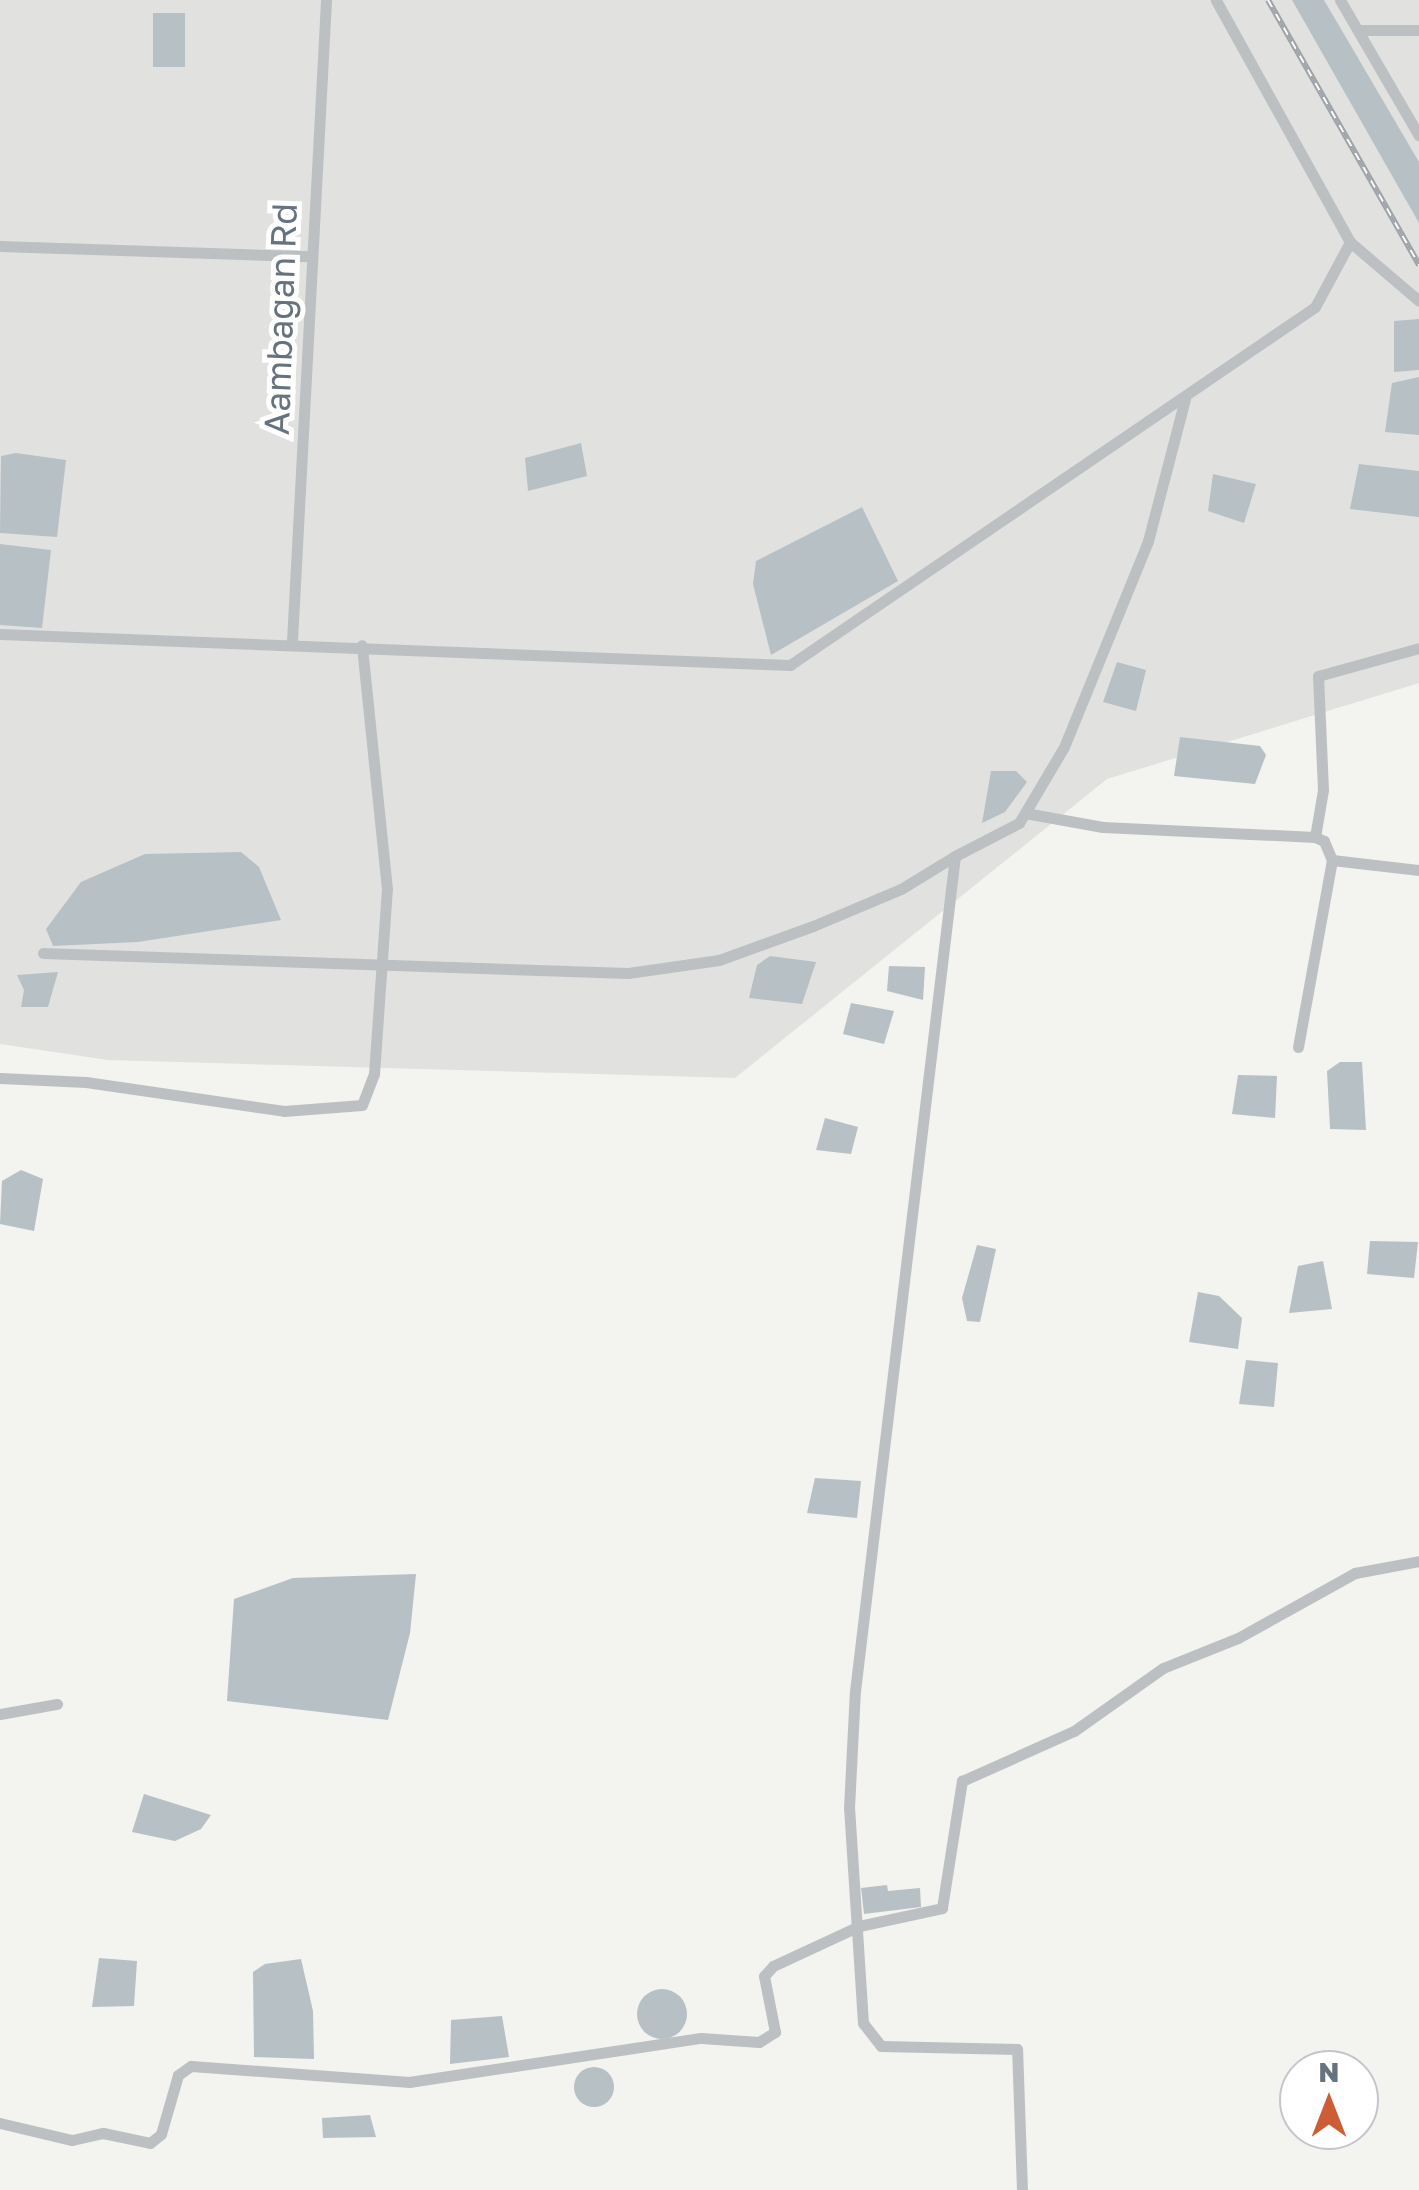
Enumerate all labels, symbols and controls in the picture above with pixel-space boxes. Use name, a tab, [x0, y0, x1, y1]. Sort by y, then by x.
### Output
street label: Aambagan Rd	[255, 202, 305, 436]
north arrow	[1279, 2050, 1379, 2150]
text: N	[1318, 2055, 1340, 2088]

